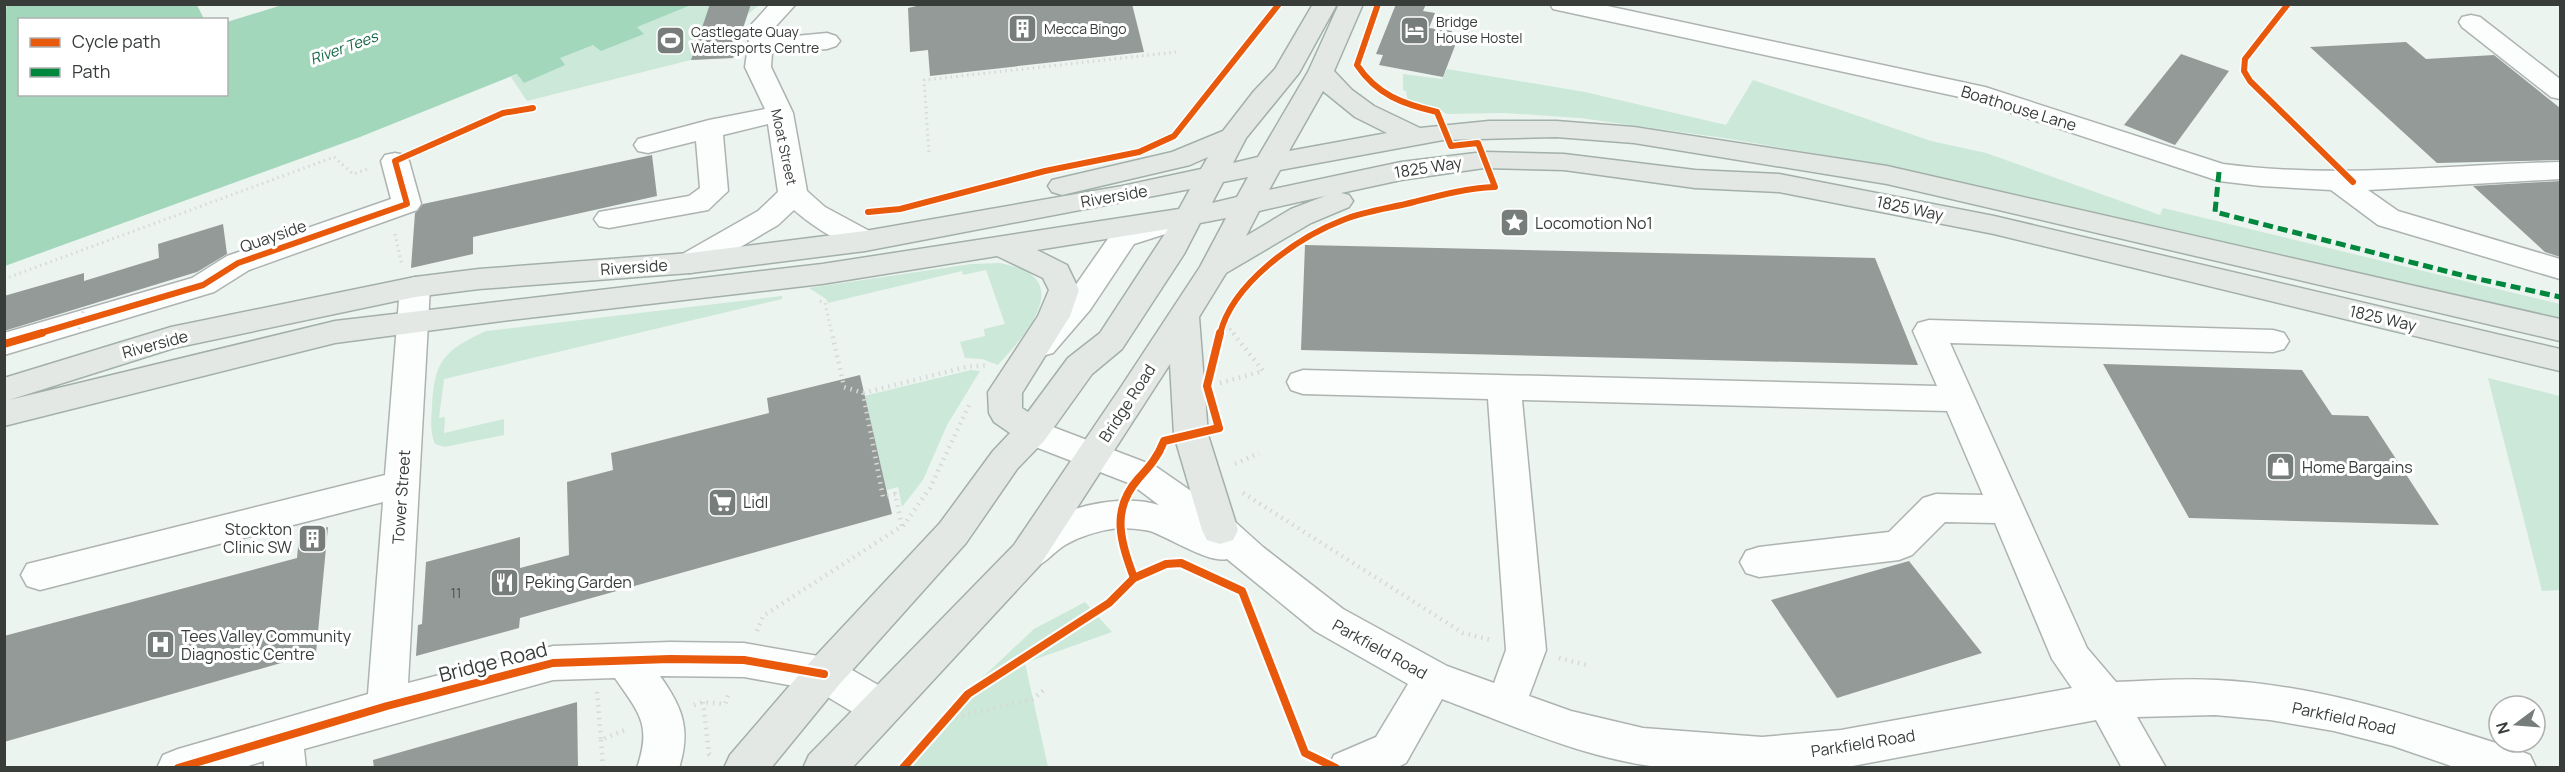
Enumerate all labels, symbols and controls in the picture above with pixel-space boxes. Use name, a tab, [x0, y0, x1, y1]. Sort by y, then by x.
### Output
place label: Bridge House Hostel	[1436, 12, 1522, 47]
building icon: Mecca Bingo	[1007, 13, 1039, 45]
hotel icon: Bridge House Hostel	[1399, 14, 1431, 46]
legend	[18, 18, 228, 96]
place label: Mecca Bingo	[1044, 19, 1127, 38]
place label: Castlegate Quay Watersports Centre	[691, 22, 819, 57]
sports icon: Castlegate Quay Watersports Centre	[654, 24, 686, 56]
water label: River Tees	[307, 25, 382, 69]
text: Cycle path	[72, 29, 161, 53]
text: Path	[72, 59, 110, 83]
street label: Boathouse Lane	[1958, 80, 2080, 136]
street label: Moat Street	[767, 107, 802, 187]
street label: 1825 Way	[1393, 151, 1464, 183]
street label: Riverside	[1079, 179, 1149, 213]
street label: 1825 Way	[1874, 190, 1946, 226]
place icon: Locomotion No1	[1498, 207, 1530, 239]
place label: Locomotion No1	[1535, 212, 1653, 234]
street label: Quayside	[237, 214, 309, 258]
street label: Riverside	[600, 254, 668, 280]
street label: 1825 Way	[2347, 300, 2419, 337]
street label: Riverside	[120, 325, 190, 363]
street label: Bridge Road	[1094, 360, 1160, 446]
street label: Tower Street	[387, 449, 415, 545]
shop icon: Home Bargains	[2265, 451, 2297, 483]
place label: Home Bargains	[2302, 456, 2413, 478]
supermarket icon: Lidl	[706, 486, 738, 518]
place label: Lidl	[743, 491, 768, 513]
place label: Stockton Clinic SW	[223, 518, 292, 558]
building icon: Stockton Clinic SW	[297, 522, 329, 554]
restaurant icon: Peking Garden	[488, 566, 520, 598]
place label: Peking Garden	[525, 571, 632, 593]
house number: 11	[451, 583, 461, 602]
street label: Parkfield Road	[1329, 614, 1431, 684]
place label: Tees Valley Community Diagnostic Centre	[181, 625, 352, 665]
hospital icon: Tees Valley Community Diagnostic Centre	[144, 629, 176, 661]
street label: Bridge Road	[436, 635, 550, 688]
north arrow	[2487, 694, 2547, 754]
street label: Parkfield Road	[2290, 696, 2398, 740]
text: N	[2490, 720, 2515, 737]
street label: Parkfield Road	[1809, 724, 1917, 762]

